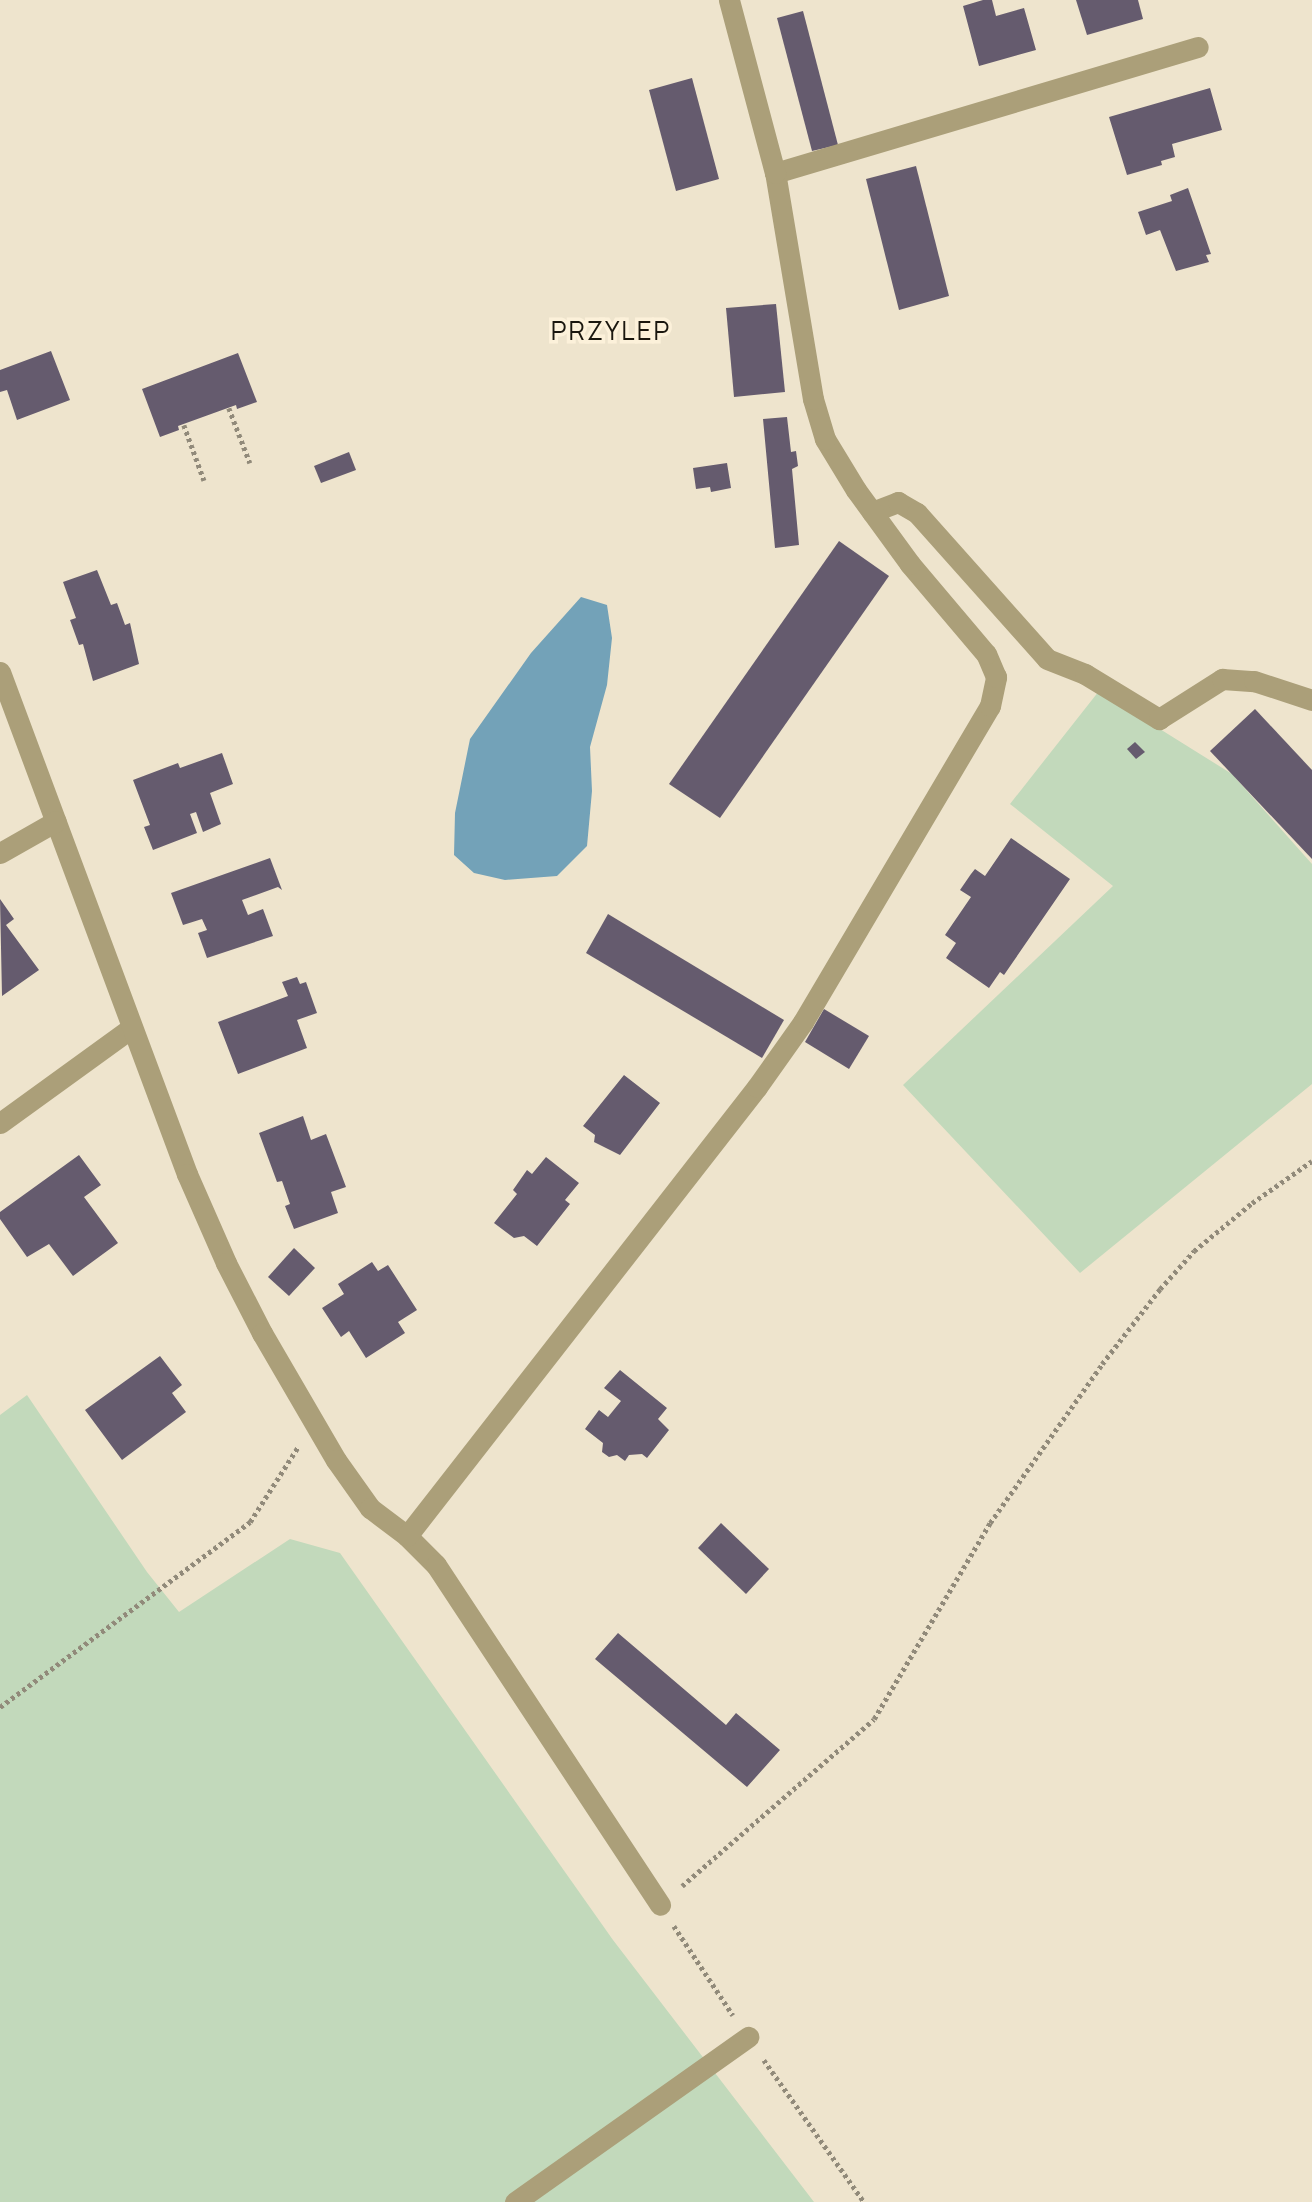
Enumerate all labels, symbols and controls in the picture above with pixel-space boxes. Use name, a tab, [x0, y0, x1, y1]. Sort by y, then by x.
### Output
district label: PRZYLEP	[552, 315, 670, 347]

